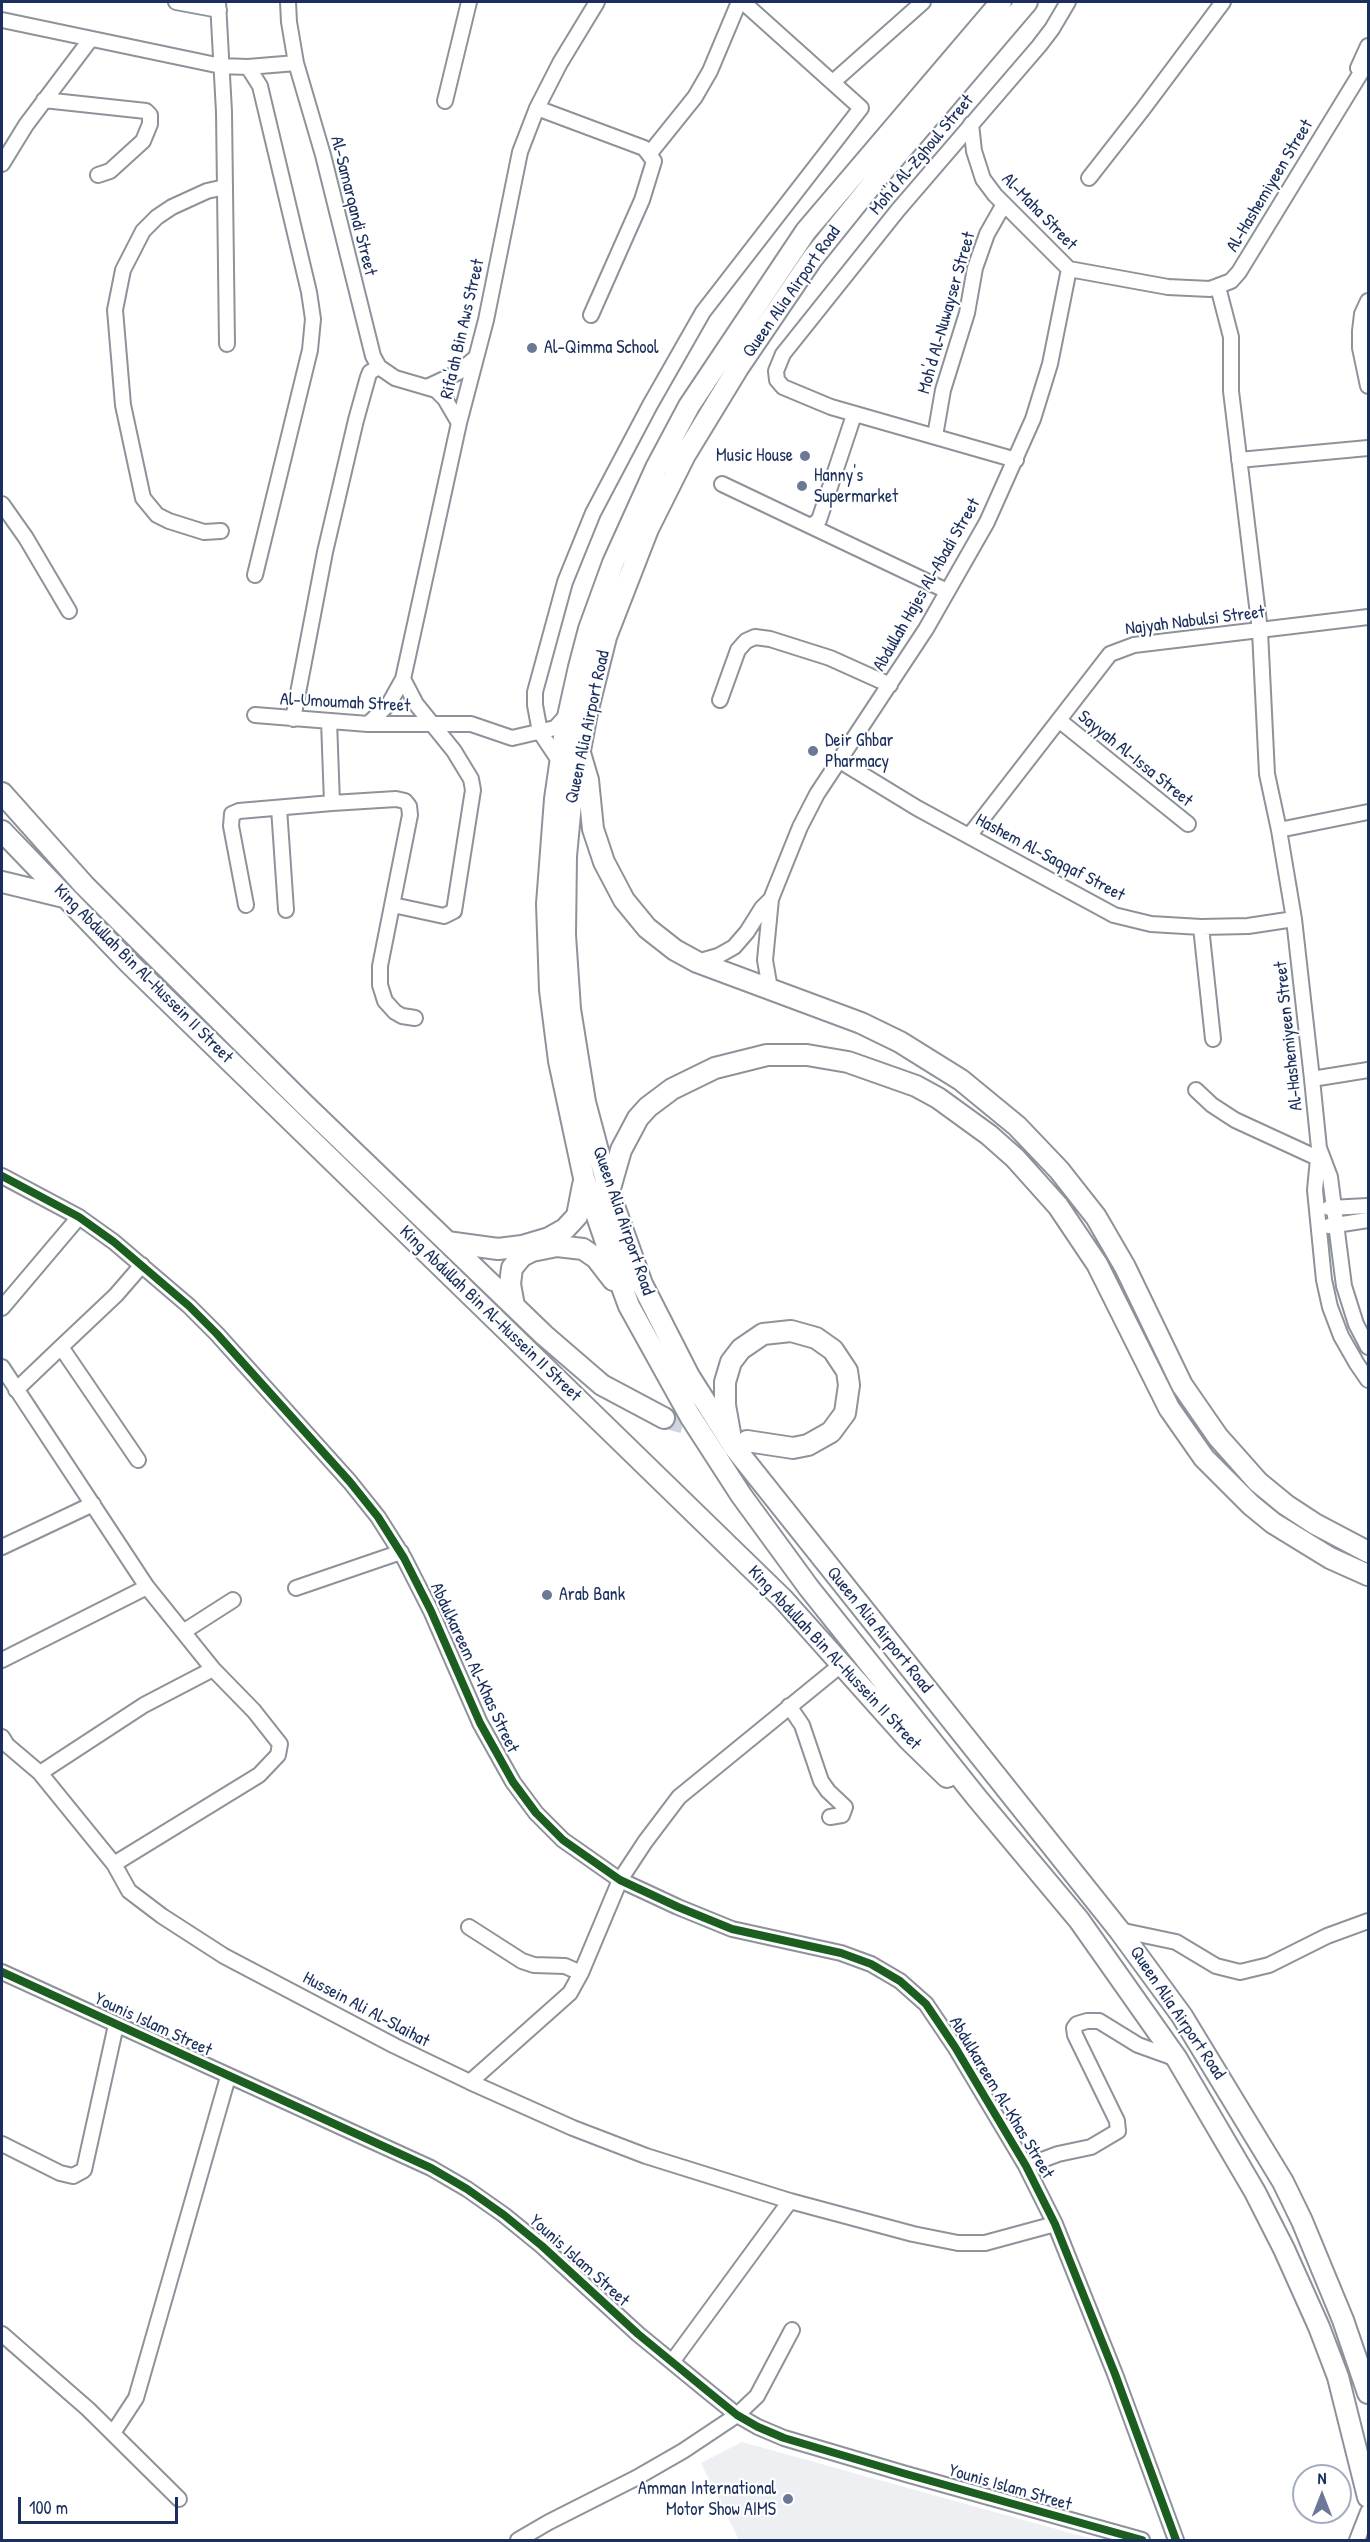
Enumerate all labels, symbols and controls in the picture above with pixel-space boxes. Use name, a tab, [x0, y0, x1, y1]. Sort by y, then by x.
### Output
street label: Moh'd Al-Zghoul Street	[865, 90, 979, 220]
street label: Al-Hashemiyeen Street	[1222, 116, 1318, 256]
street label: Al-Samarqandi Street	[325, 134, 381, 278]
street label: Al-Maha Street	[997, 169, 1081, 255]
street label: Queen Alia Airport Road	[738, 222, 846, 362]
street label: Moh'd Al-Nuwayser Street	[914, 230, 980, 396]
street label: Rifa'ah Bin Aws Street	[436, 257, 490, 401]
place label: Al-Qimma School	[544, 337, 658, 359]
marker: Al-Qimma School	[525, 341, 539, 355]
place label: Music House	[716, 445, 793, 467]
marker: Music House	[798, 449, 812, 463]
place label: Hanny's Supermarket	[814, 465, 898, 508]
marker: Hanny's Supermarket	[795, 479, 809, 493]
street label: Abdullah Hajes Al-Abadi Street	[869, 495, 985, 675]
street label: Najyah Nabulsi Street	[1124, 602, 1266, 640]
street label: Queen Alia Airport Road	[561, 649, 615, 805]
street label: Al-Umoumah Street	[279, 689, 411, 717]
street label: Sayyah Al-Issa Street	[1073, 706, 1197, 812]
place label: Deir Ghbar Pharmacy	[825, 730, 893, 772]
marker: Deir Ghbar Pharmacy	[806, 744, 820, 758]
street label: Hashem Al-Saqqaf Street	[972, 810, 1128, 906]
street label: King Abdullah Bin Al-Hussein II Street	[49, 880, 237, 1068]
street label: Al-Hashemiyeen Street	[1270, 960, 1308, 1112]
street label: Queen Alia Airport Road	[587, 1144, 659, 1298]
street label: King Abdullah Bin Al-Hussein II Street	[395, 1221, 585, 1407]
street label: King Abdullah Bin Al-Hussein II Street	[743, 1561, 925, 1755]
street label: Queen Alia Airport Road	[822, 1563, 936, 1697]
street label: Abdulkareem Al-Khas Street	[425, 1580, 523, 1756]
place label: Arab Bank	[559, 1584, 625, 1606]
marker: Arab Bank	[540, 1588, 554, 1602]
street label: Queen Alia Airport Road	[1124, 1942, 1230, 2084]
street label: Hussein Ali Al-Slaihat	[299, 1967, 433, 2053]
street label: Younis Islam Street	[91, 1988, 215, 2062]
street label: Abdulkareem Al-Khas Street	[944, 2013, 1058, 2183]
street label: Younis Islam Street	[525, 2211, 633, 2311]
street label: Younis Islam Street	[946, 2460, 1074, 2516]
north arrow	[1292, 2464, 1352, 2524]
text: N	[1318, 2467, 1326, 2489]
place label: Amman International Motor Show AIMS	[638, 2478, 776, 2520]
scale bar	[21, 2485, 182, 2523]
marker: Amman International Motor Show AIMS	[781, 2492, 795, 2506]
text: 100 m	[29, 2495, 68, 2520]

